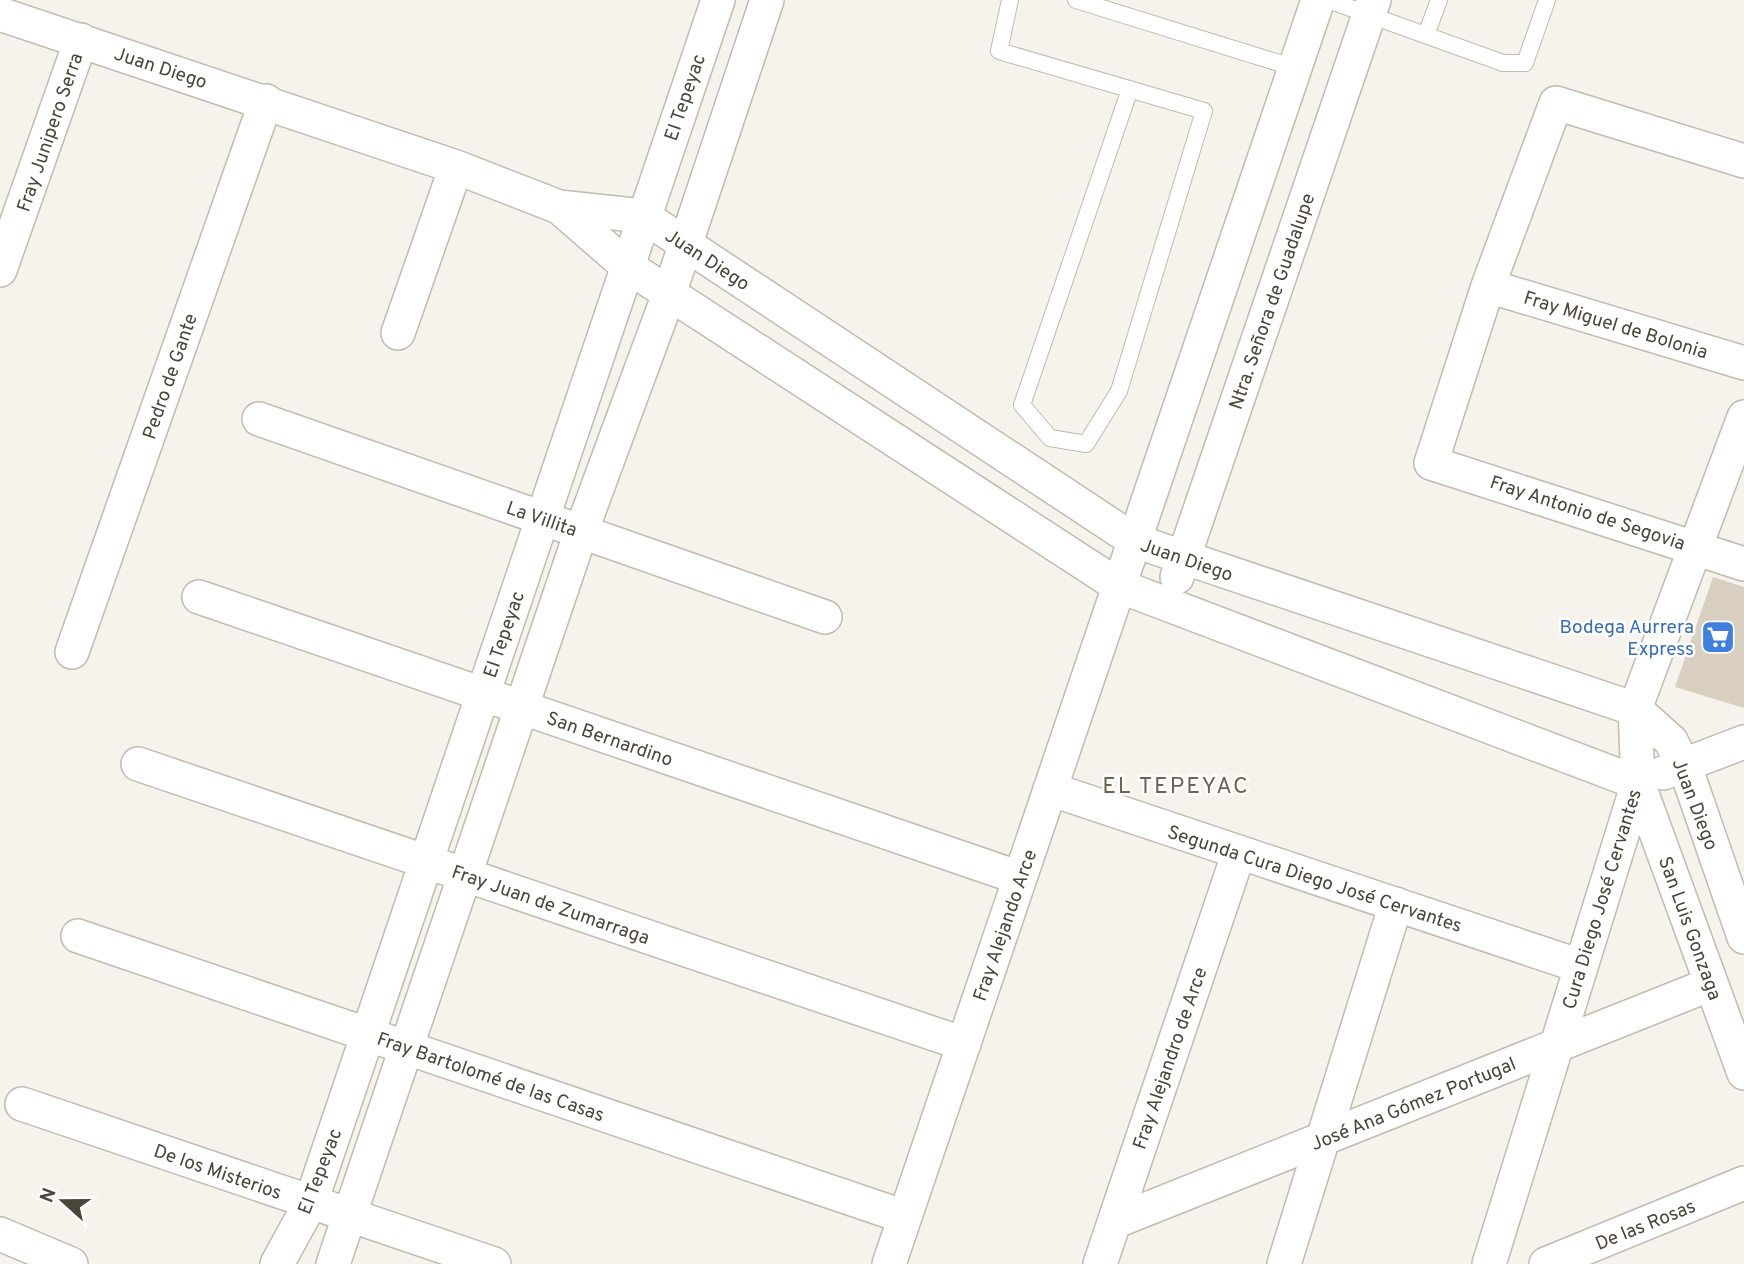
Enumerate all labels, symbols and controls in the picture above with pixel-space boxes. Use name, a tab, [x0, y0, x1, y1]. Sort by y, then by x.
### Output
street label: Juan Diego	[111, 43, 210, 95]
street label: Fray Junipero Serra	[12, 50, 89, 215]
street label: El Tepeyac	[660, 51, 712, 144]
street label: Ntra. Señora de Guadalupe	[1225, 190, 1321, 413]
street label: Juan Diego	[660, 224, 754, 297]
street label: Fray Miguel de Bolonia	[1520, 286, 1710, 365]
street label: Pedro de Gante	[138, 311, 204, 443]
street label: Fray Antonio de Segovia	[1487, 471, 1688, 557]
street label: La Villita	[503, 497, 580, 543]
street label: Juan Diego	[1137, 534, 1236, 588]
street label: El Tepeyac	[479, 588, 531, 681]
place label: Bodega Aurrera Express	[1559, 616, 1694, 662]
supermarket icon: Bodega Aurrera Express	[1699, 618, 1737, 656]
street label: San Bernardino	[543, 707, 676, 773]
street label: Juan Diego	[1666, 756, 1723, 854]
district label: EL TEPEYAC	[1102, 773, 1250, 802]
street label: Cura Diego José Cervantes	[1558, 787, 1648, 1013]
street label: Segunda Cura Diego José Cervantes	[1164, 821, 1465, 939]
street label: Fray Alejando Arce	[969, 847, 1043, 1005]
street label: San Luis Gonzaga	[1652, 854, 1726, 1004]
street label: Fray Juan de Zumarraga	[448, 861, 652, 951]
street label: Fray Alejandro de Arce	[1128, 964, 1213, 1153]
street label: Fray Bartolomé de las Casas	[373, 1028, 607, 1128]
street label: José Ana Gómez Portugal	[1308, 1053, 1520, 1157]
street label: El Tepeyac	[294, 1125, 348, 1218]
street label: De los Misterios	[150, 1140, 285, 1206]
north arrow	[28, 1166, 98, 1236]
text: N	[35, 1185, 63, 1206]
street label: De las Rosas	[1592, 1195, 1699, 1257]

